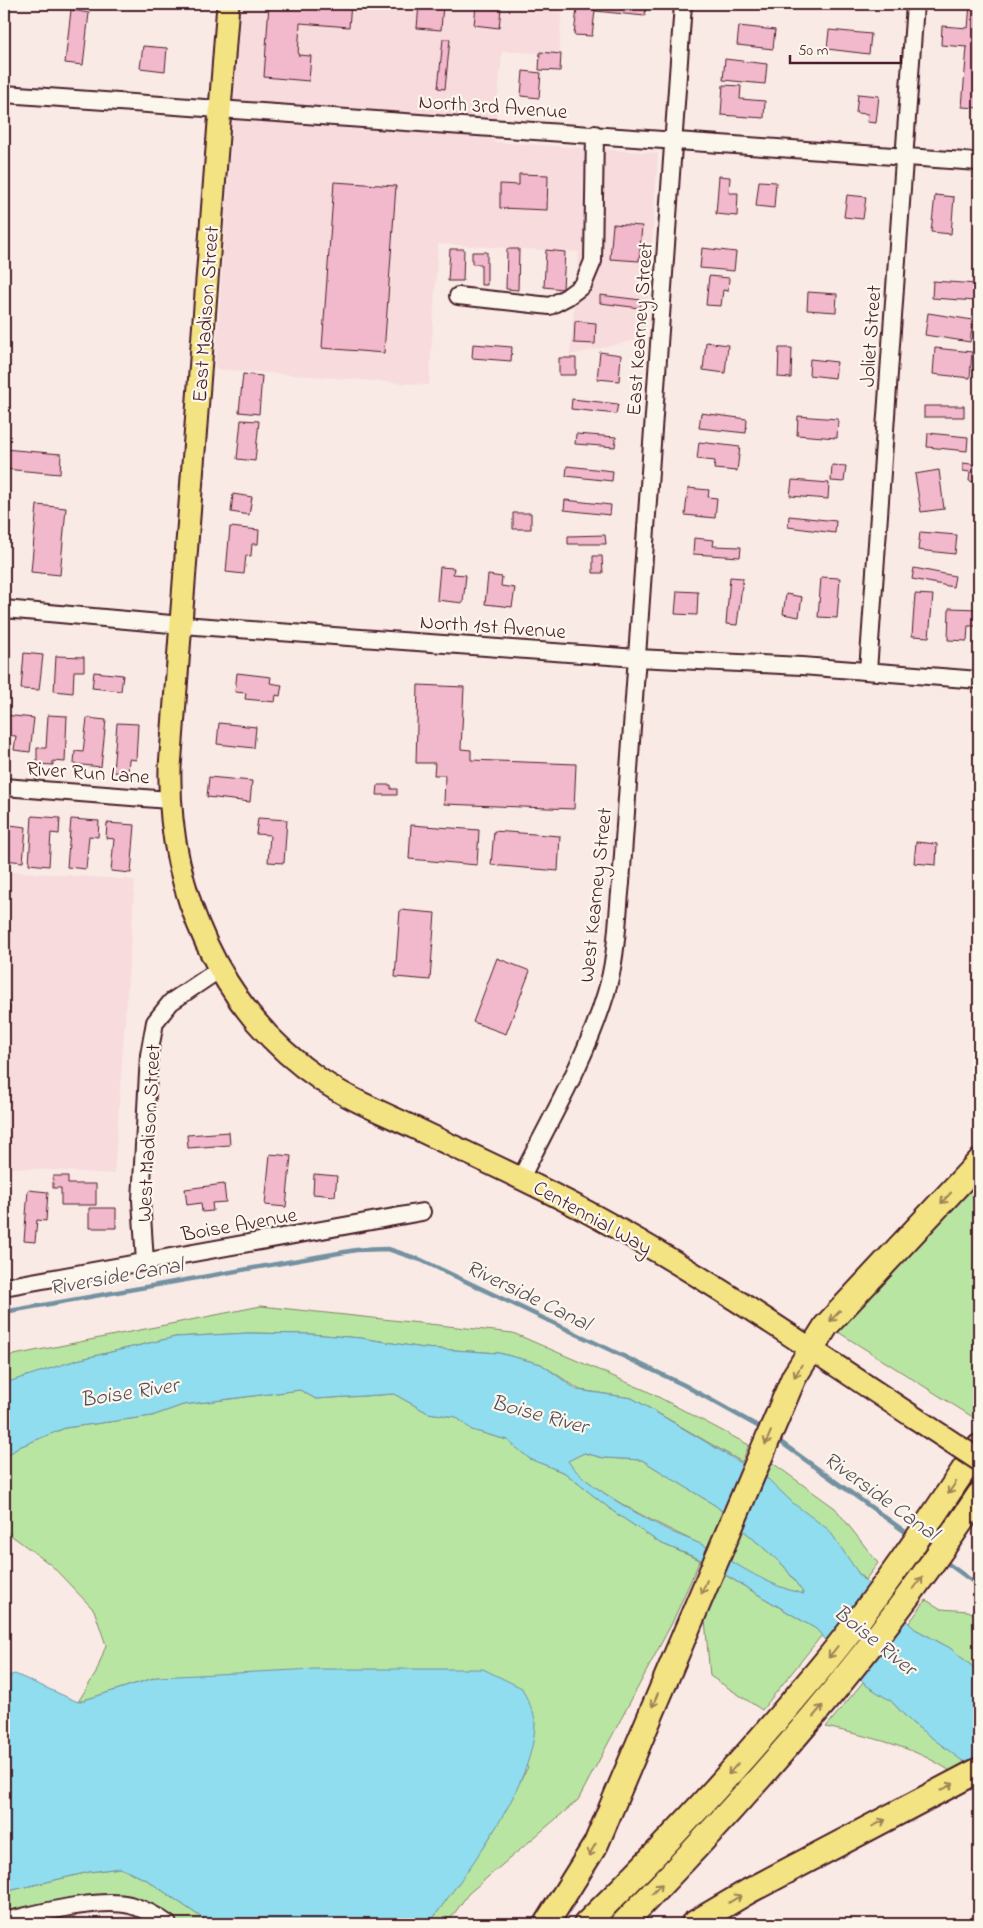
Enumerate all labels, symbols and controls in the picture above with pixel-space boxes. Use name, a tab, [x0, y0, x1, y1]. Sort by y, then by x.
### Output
scale bar	[790, 32, 902, 64]
text: 50 m	[798, 40, 829, 62]
street label: North 3rd Avenue	[418, 88, 569, 128]
street label: East Madison Street	[186, 225, 228, 403]
street label: East Kearney Street	[620, 241, 664, 417]
street label: Joliet Street	[853, 284, 891, 388]
street label: North 1st Avenue	[419, 608, 567, 648]
street label: River Run Lane	[25, 755, 151, 793]
street label: West Kearney Street	[573, 806, 623, 984]
street label: West Madison Street	[130, 1043, 170, 1223]
street label: Centennial Way	[526, 1174, 657, 1266]
one-way arrow	[940, 1191, 952, 1204]
street label: Boise Avenue	[178, 1201, 300, 1251]
water label: Riverside Canal	[47, 1250, 188, 1305]
water label: Riverside Canal	[460, 1253, 598, 1342]
one-way arrow	[829, 1310, 841, 1323]
one-way arrow	[793, 1363, 803, 1378]
water label: Boise River	[78, 1370, 184, 1417]
water label: Boise River	[487, 1388, 594, 1445]
one-way arrow	[763, 1430, 773, 1445]
water label: Riverside Canal	[816, 1445, 946, 1551]
one-way arrow	[947, 1481, 958, 1495]
one-way arrow	[913, 1576, 923, 1590]
one-way arrow	[698, 1579, 708, 1594]
water label: Boise River	[826, 1598, 925, 1687]
one-way arrow	[828, 1645, 839, 1658]
one-way arrow	[650, 1693, 659, 1708]
one-way arrow	[812, 1705, 824, 1718]
one-way arrow	[728, 1763, 739, 1776]
one-way arrow	[940, 1782, 955, 1792]
one-way arrow	[871, 1818, 886, 1828]
one-way arrow	[587, 1842, 596, 1857]
one-way arrow	[651, 1883, 663, 1896]
one-way arrow	[728, 1894, 742, 1904]

